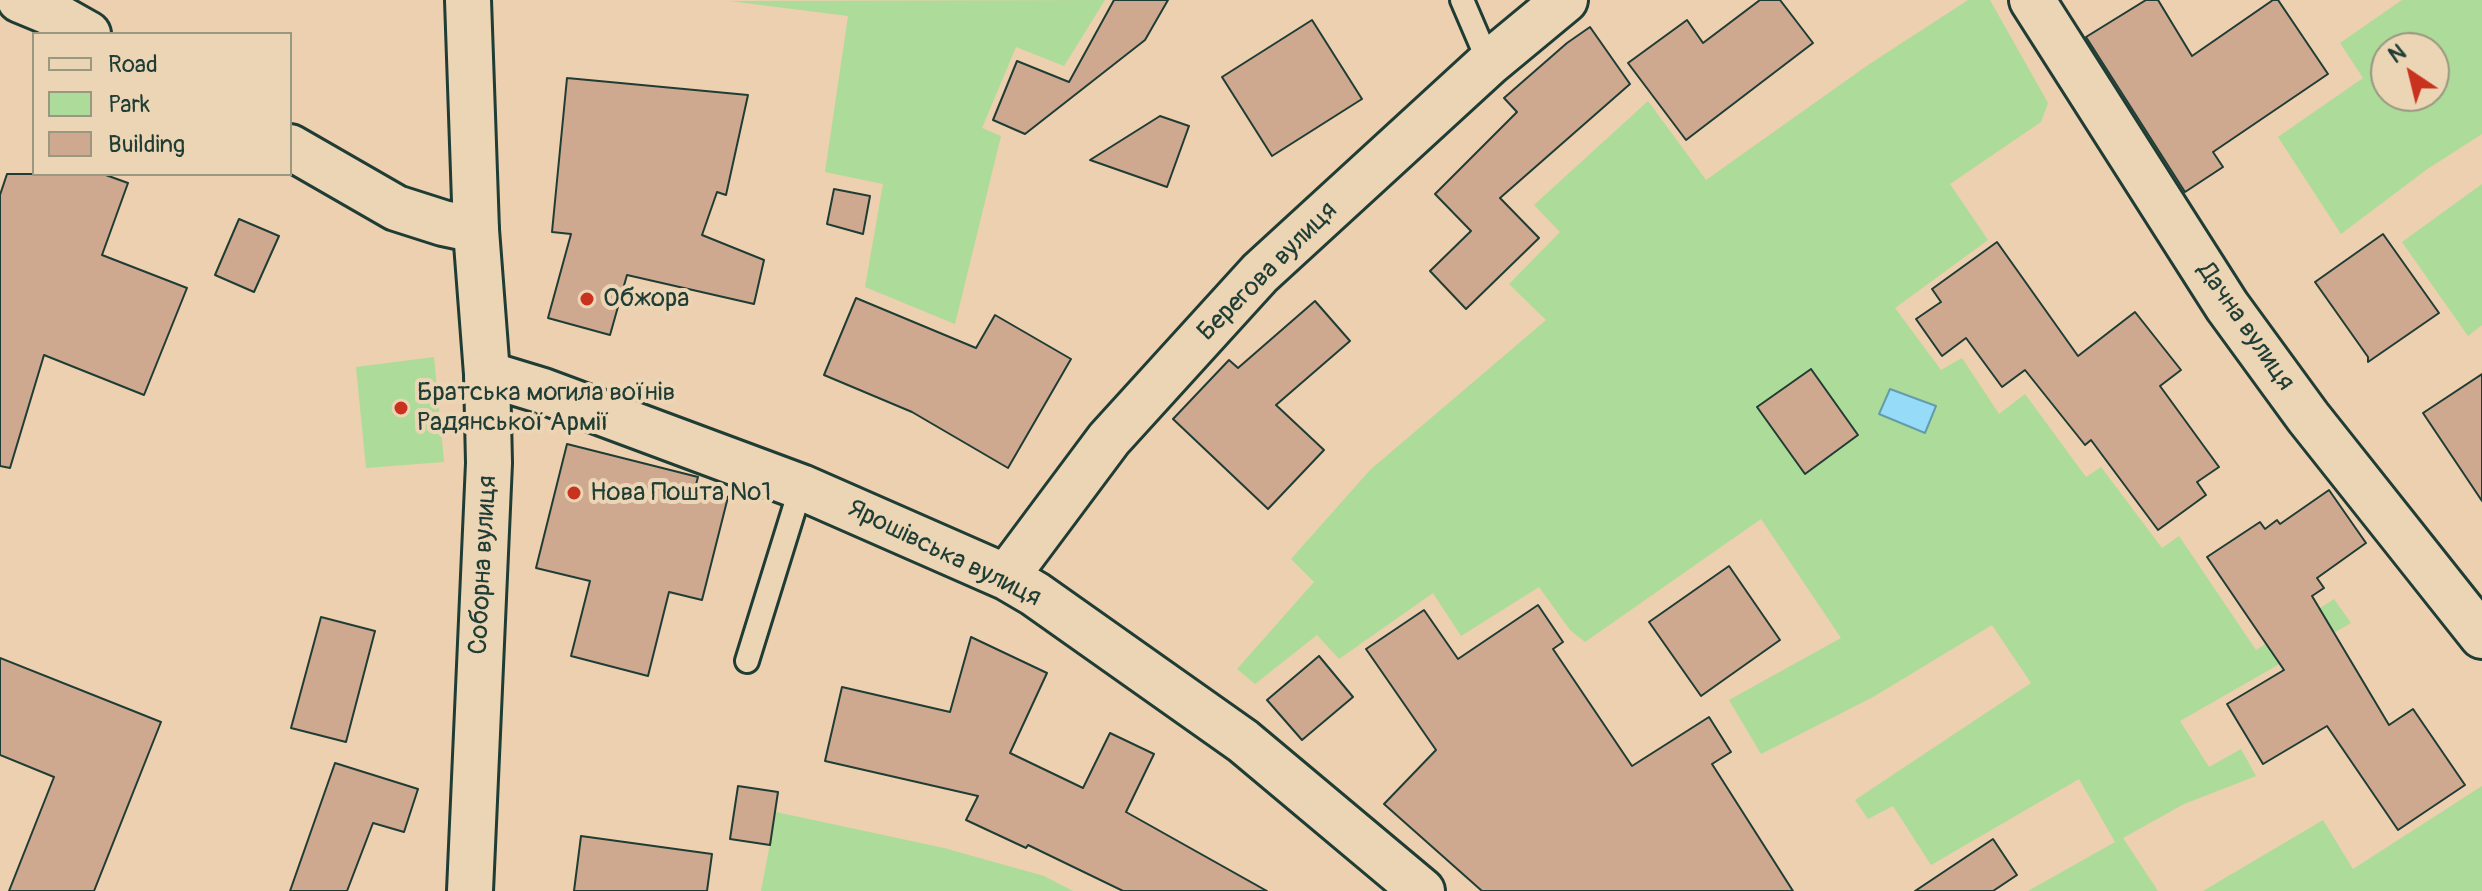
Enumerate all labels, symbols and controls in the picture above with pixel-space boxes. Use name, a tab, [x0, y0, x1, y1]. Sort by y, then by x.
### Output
legend	[32, 32, 292, 176]
north arrow	[2370, 32, 2450, 112]
text: N	[2383, 38, 2412, 70]
text: Road	[108, 50, 158, 79]
text: Park	[108, 90, 150, 119]
text: Building	[108, 130, 185, 159]
street label: Берегова вулиця	[1192, 196, 1344, 348]
street label: Дачна вулиця	[2189, 257, 2301, 397]
place label: Обжора	[603, 283, 689, 315]
marker: Обжора	[578, 290, 596, 308]
place label: Братська могила воїнів Радянської Армії	[417, 377, 675, 438]
marker: Братська могила воїнів Радянської Армії	[392, 399, 410, 417]
street label: Соборна вулиця	[464, 475, 504, 655]
place label: Нова Пошта №1	[590, 477, 771, 509]
marker: Нова Пошта №1	[565, 484, 583, 502]
street label: Ярошівська вулиця	[842, 494, 1046, 614]

